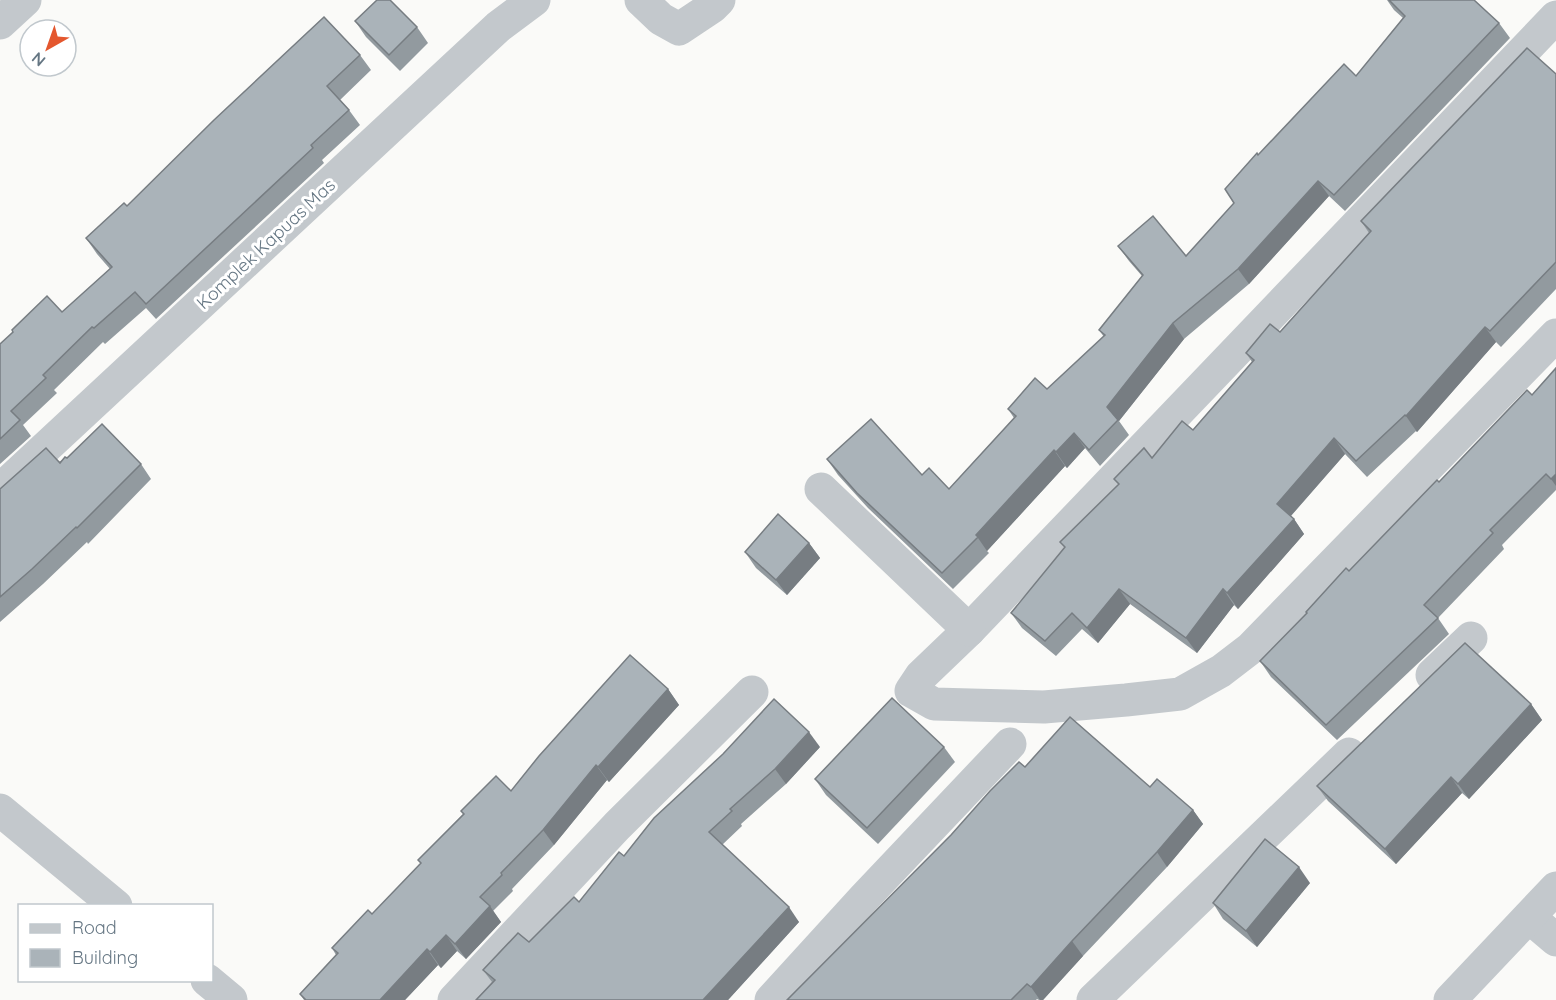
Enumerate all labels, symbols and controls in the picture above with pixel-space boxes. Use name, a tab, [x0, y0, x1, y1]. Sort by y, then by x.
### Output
north arrow	[18, 18, 78, 78]
text: N	[27, 48, 49, 71]
street label: Komplek Kapuas Mas	[191, 173, 340, 314]
legend	[18, 904, 213, 982]
text: Road	[72, 916, 117, 939]
text: Building	[72, 946, 138, 969]

